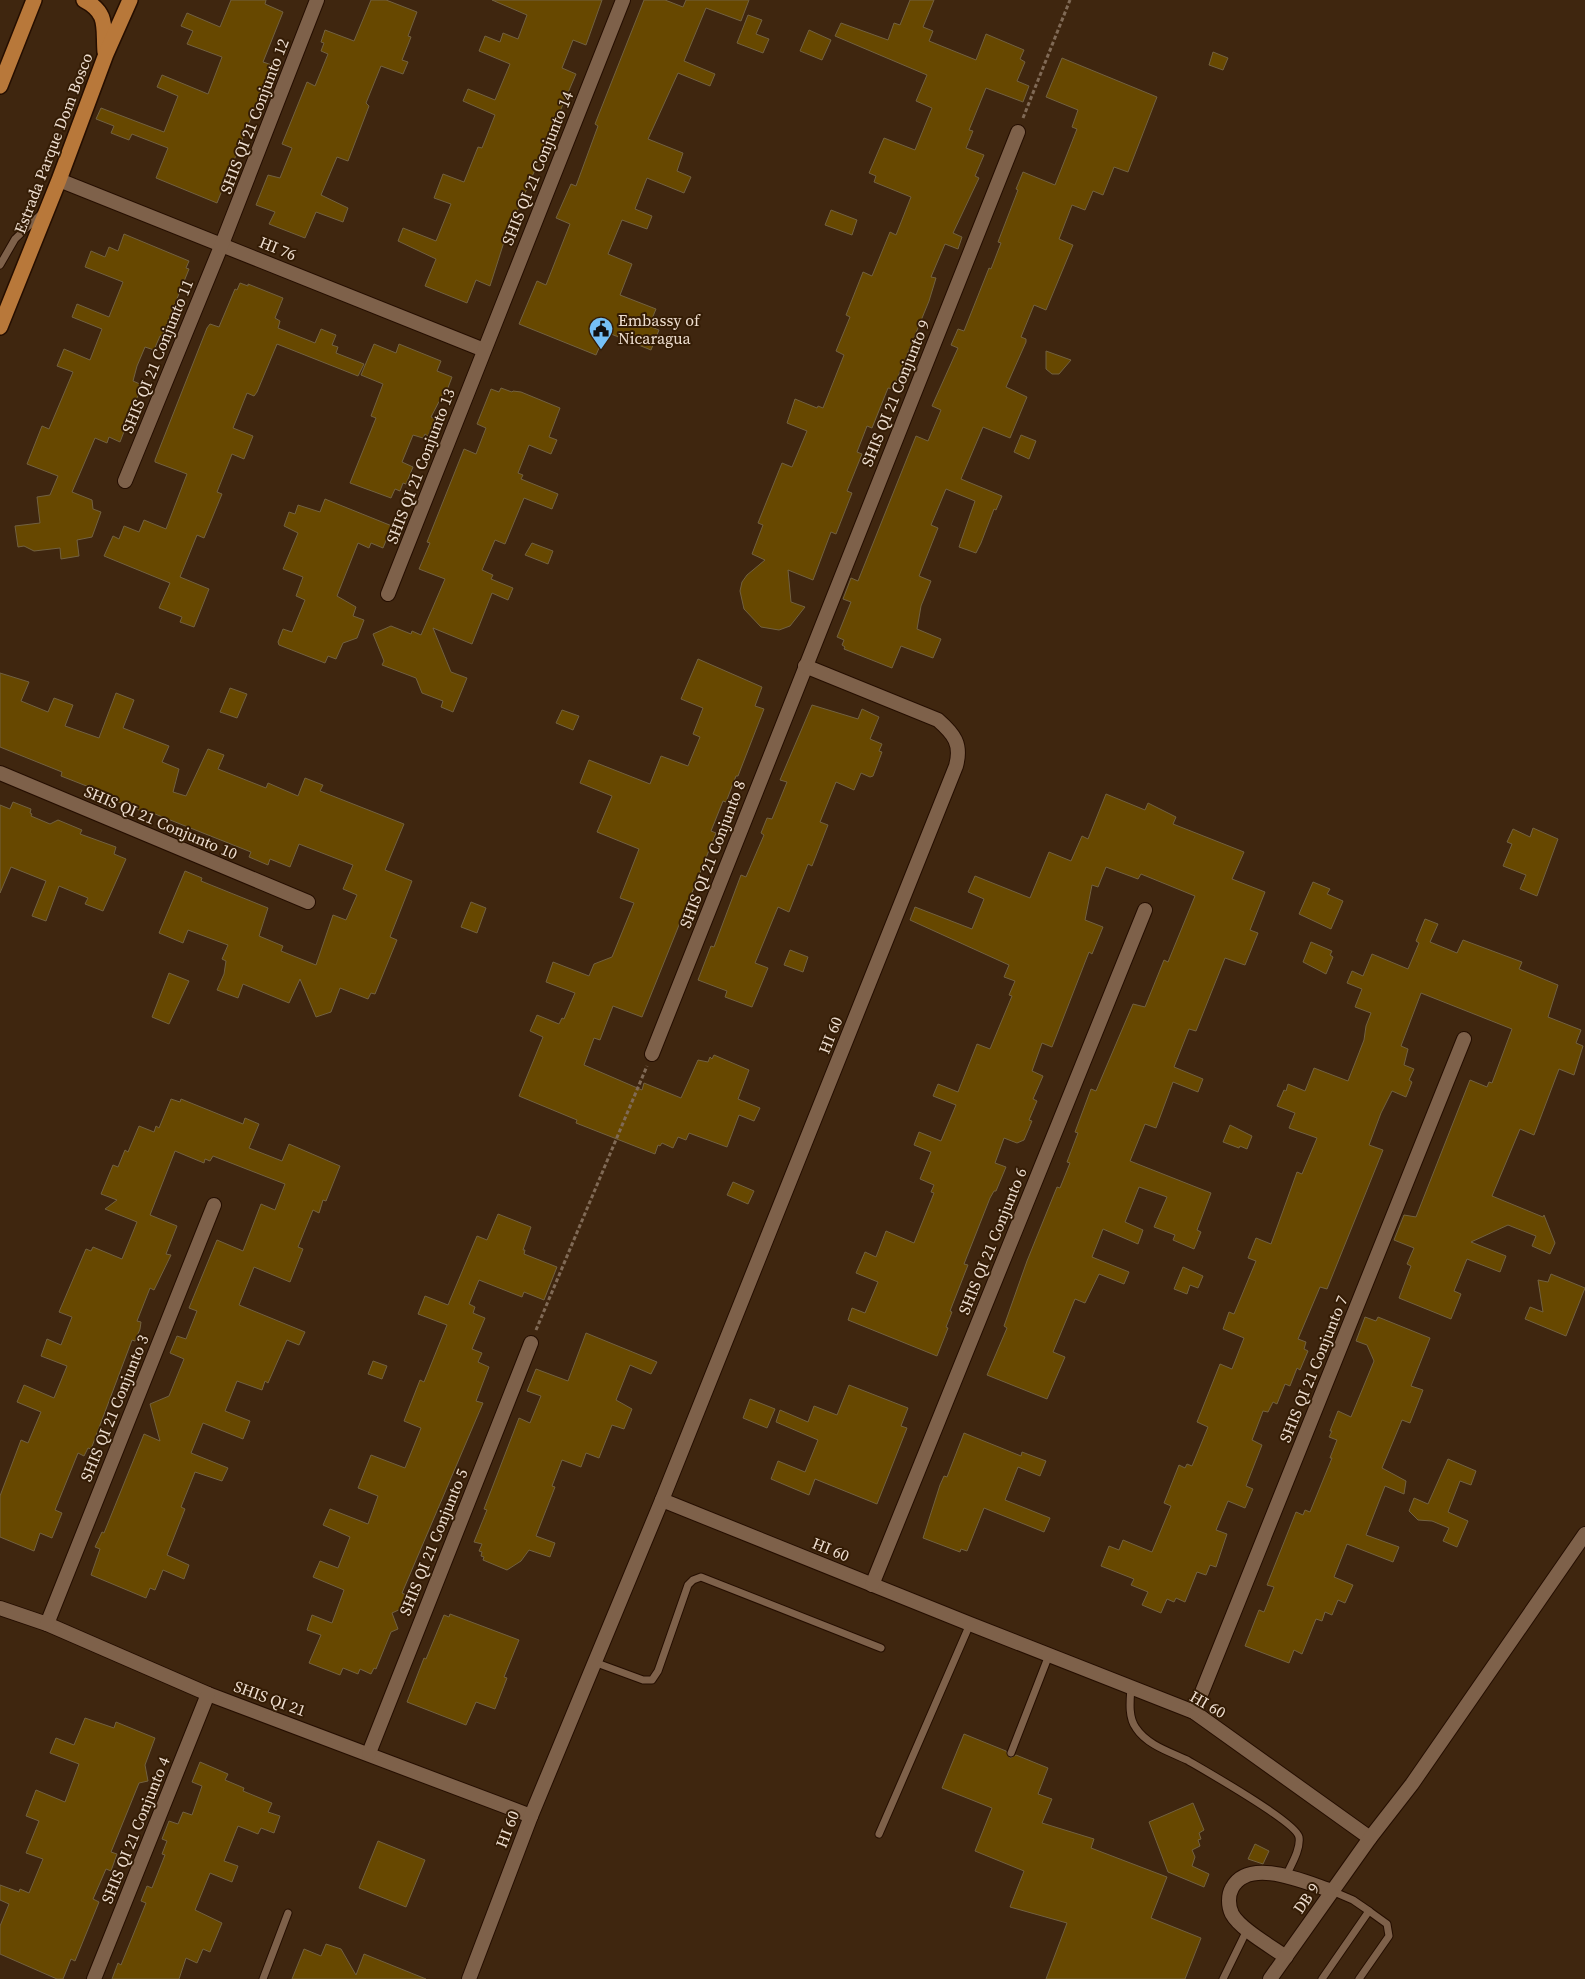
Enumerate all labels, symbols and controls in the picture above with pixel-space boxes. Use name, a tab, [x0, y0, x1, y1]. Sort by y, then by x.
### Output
street label: SHIS QI 21 Conjunto 12	[214, 35, 294, 197]
street label: Estrada Parque Dom Bosco	[8, 49, 98, 237]
street label: SHIS QI 21 Conjunto 14	[496, 88, 578, 248]
street label: HI 76	[256, 231, 300, 265]
street label: SHIS QI 21 Conjunto 11	[116, 276, 198, 436]
place label: Embassy of Nicaragua	[618, 309, 701, 349]
public building icon: Embassy of Nicaragua	[588, 316, 614, 350]
street label: SHIS QI 21 Conjunto 9	[855, 316, 935, 470]
street label: SHIS QI 21 Conjunto 13	[380, 385, 460, 547]
street label: SHIS QI 21 Conjunto 8	[674, 777, 750, 931]
street label: SHIS QI 21 Conjunto 10	[81, 780, 241, 864]
street label: HI 60	[813, 1013, 847, 1057]
street label: SHIS QI 21 Conjunto 6	[952, 1164, 1032, 1318]
street label: SHIS QI 21 Conjunto 7	[1273, 1292, 1353, 1446]
street label: SHIS QI 21 Conjunto 3	[74, 1331, 154, 1485]
street label: SHIS QI 21 Conjunto 5	[393, 1465, 473, 1619]
street label: HI 60	[809, 1532, 853, 1566]
street label: SHIS QI 21	[231, 1675, 309, 1721]
street label: HI 60	[1186, 1685, 1230, 1723]
street label: SHIS QI 21 Conjunto 4	[95, 1753, 175, 1907]
street label: HI 60	[490, 1807, 524, 1851]
street label: DB 9	[1288, 1878, 1324, 1918]

